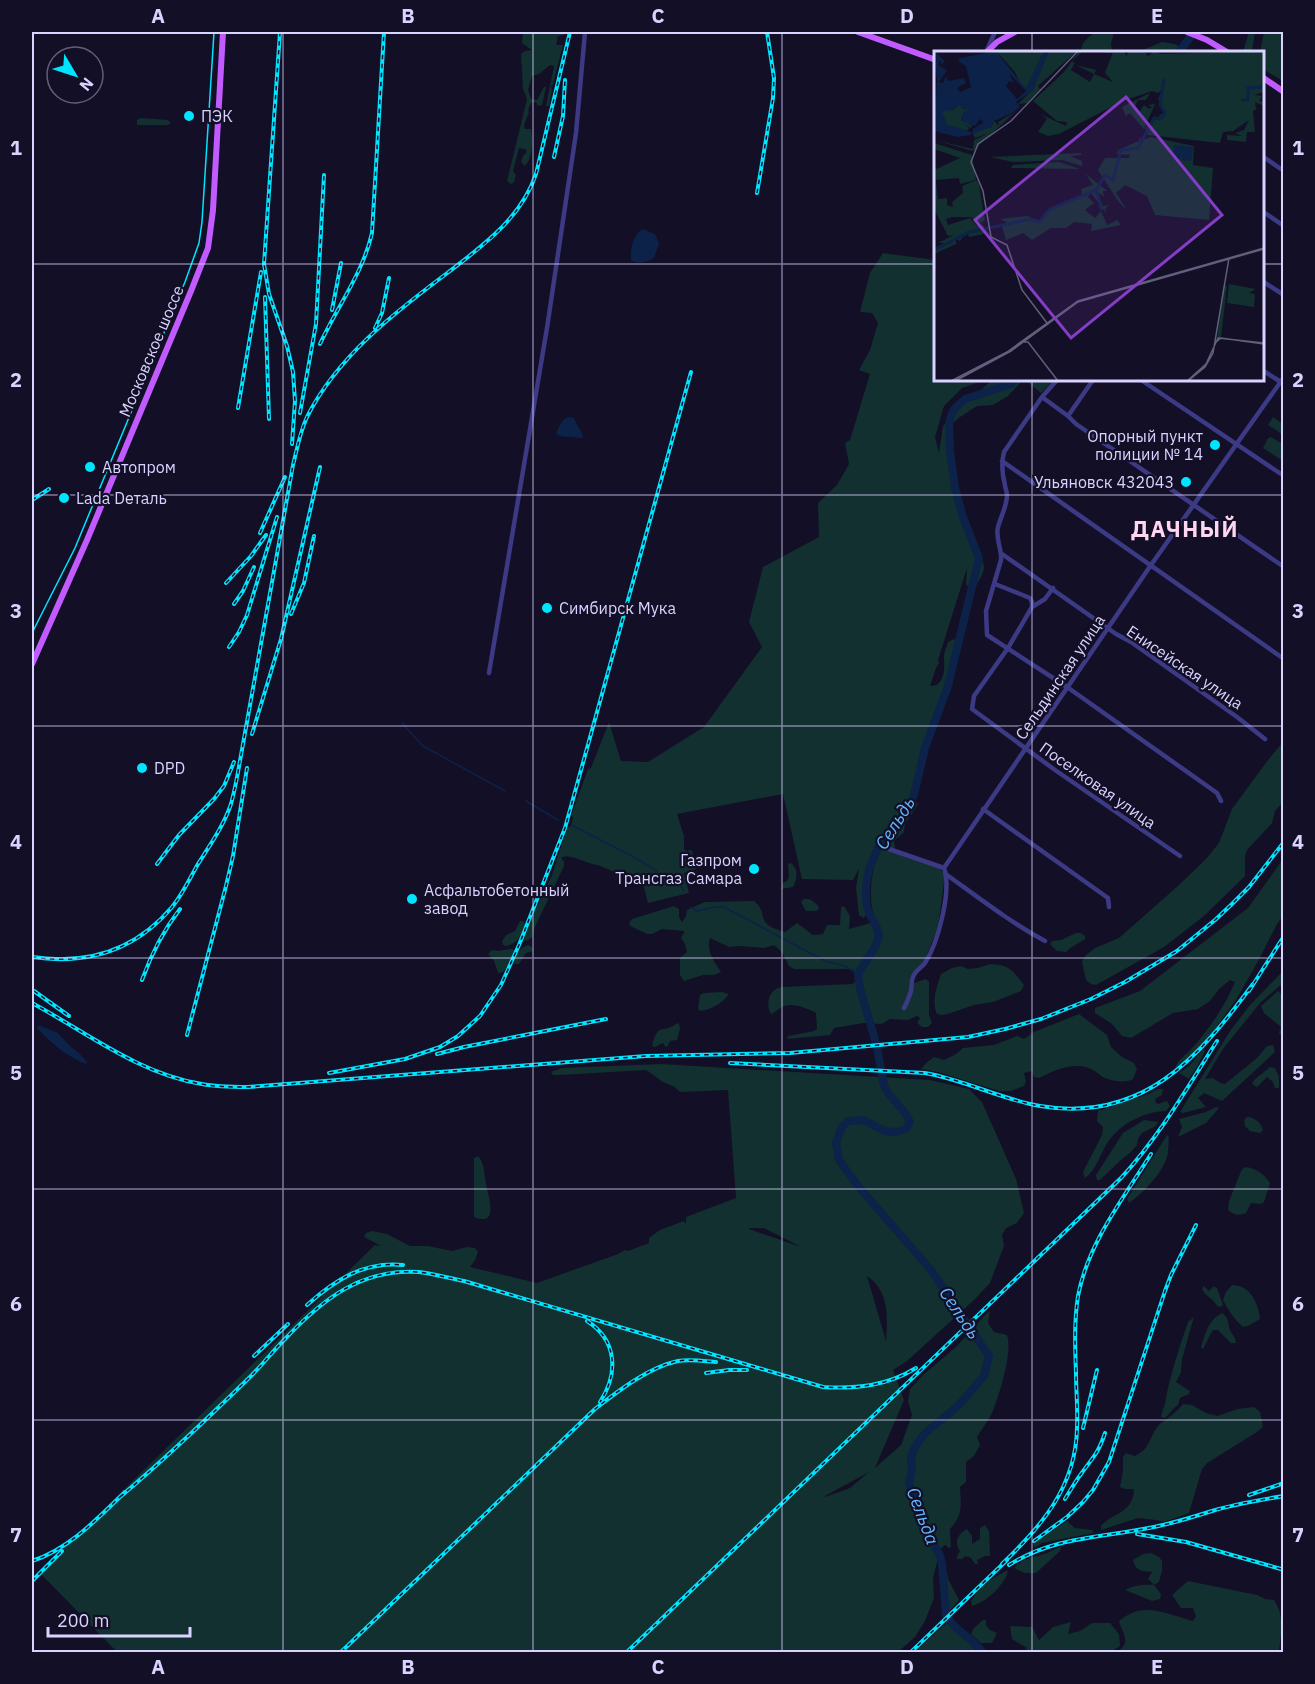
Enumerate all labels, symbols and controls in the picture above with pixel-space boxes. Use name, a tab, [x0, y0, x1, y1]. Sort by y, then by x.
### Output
text: A	[151, 2, 165, 29]
text: B	[401, 2, 415, 29]
text: C	[651, 2, 665, 29]
text: D	[900, 2, 914, 29]
text: E	[1151, 2, 1163, 29]
north arrow	[45, 45, 105, 105]
inset map	[934, 51, 1264, 381]
text: N	[75, 74, 98, 95]
place label: ПЭК	[201, 106, 233, 126]
marker: ПЭК	[182, 109, 196, 123]
text: 1	[10, 134, 22, 161]
text: 1	[1292, 134, 1304, 161]
street label: Московское шоссе	[114, 282, 188, 420]
text: 2	[10, 366, 22, 393]
text: 2	[1292, 366, 1304, 393]
place label: Опорный пункт полиции № 14	[1087, 426, 1203, 464]
marker: Опорный пункт полиции № 14	[1208, 438, 1222, 452]
place label: Автопром	[102, 457, 176, 477]
marker: Автопром	[83, 460, 97, 474]
place label: Ульяновск 432043	[1034, 472, 1174, 492]
marker: Ульяновск 432043	[1179, 475, 1193, 489]
place label: Lada Dеталь	[76, 488, 167, 508]
marker: Lada Dеталь	[57, 491, 71, 505]
district label: ДАЧНЫЙ	[1131, 514, 1239, 543]
text: 3	[10, 597, 22, 624]
text: 3	[1292, 597, 1304, 624]
place label: Симбирск Мука	[559, 598, 676, 618]
marker: Симбирск Мука	[540, 601, 554, 615]
street label: Сельдинская улица	[1011, 610, 1109, 743]
street label: Енисейская улица	[1123, 621, 1247, 714]
street label: Поселковая улица	[1036, 737, 1160, 833]
place label: DPD	[154, 758, 185, 778]
marker: DPD	[135, 761, 149, 775]
water label: Сельдь	[870, 792, 920, 854]
text: 4	[10, 828, 22, 855]
text: 4	[1292, 828, 1304, 855]
place label: Газпром Трансгаз Самара	[615, 850, 742, 888]
marker: Газпром Трансгаз Самара	[747, 862, 761, 876]
place label: Асфальтобетонный завод	[424, 880, 569, 918]
marker: Асфальтобетонный завод	[405, 892, 419, 906]
text: 5	[10, 1059, 22, 1086]
text: 5	[1292, 1059, 1304, 1086]
water label: Сельдь	[934, 1283, 986, 1343]
text: 6	[10, 1290, 22, 1317]
text: 6	[1292, 1290, 1304, 1317]
water label: Сельда	[902, 1484, 944, 1548]
text: 7	[10, 1521, 22, 1548]
text: 7	[1292, 1521, 1304, 1548]
scale bar	[48, 1600, 190, 1638]
text: 200 m	[57, 1609, 109, 1632]
text: A	[151, 1653, 165, 1680]
text: B	[401, 1653, 415, 1680]
text: C	[651, 1653, 665, 1680]
text: D	[900, 1653, 914, 1680]
text: E	[1151, 1653, 1163, 1680]

